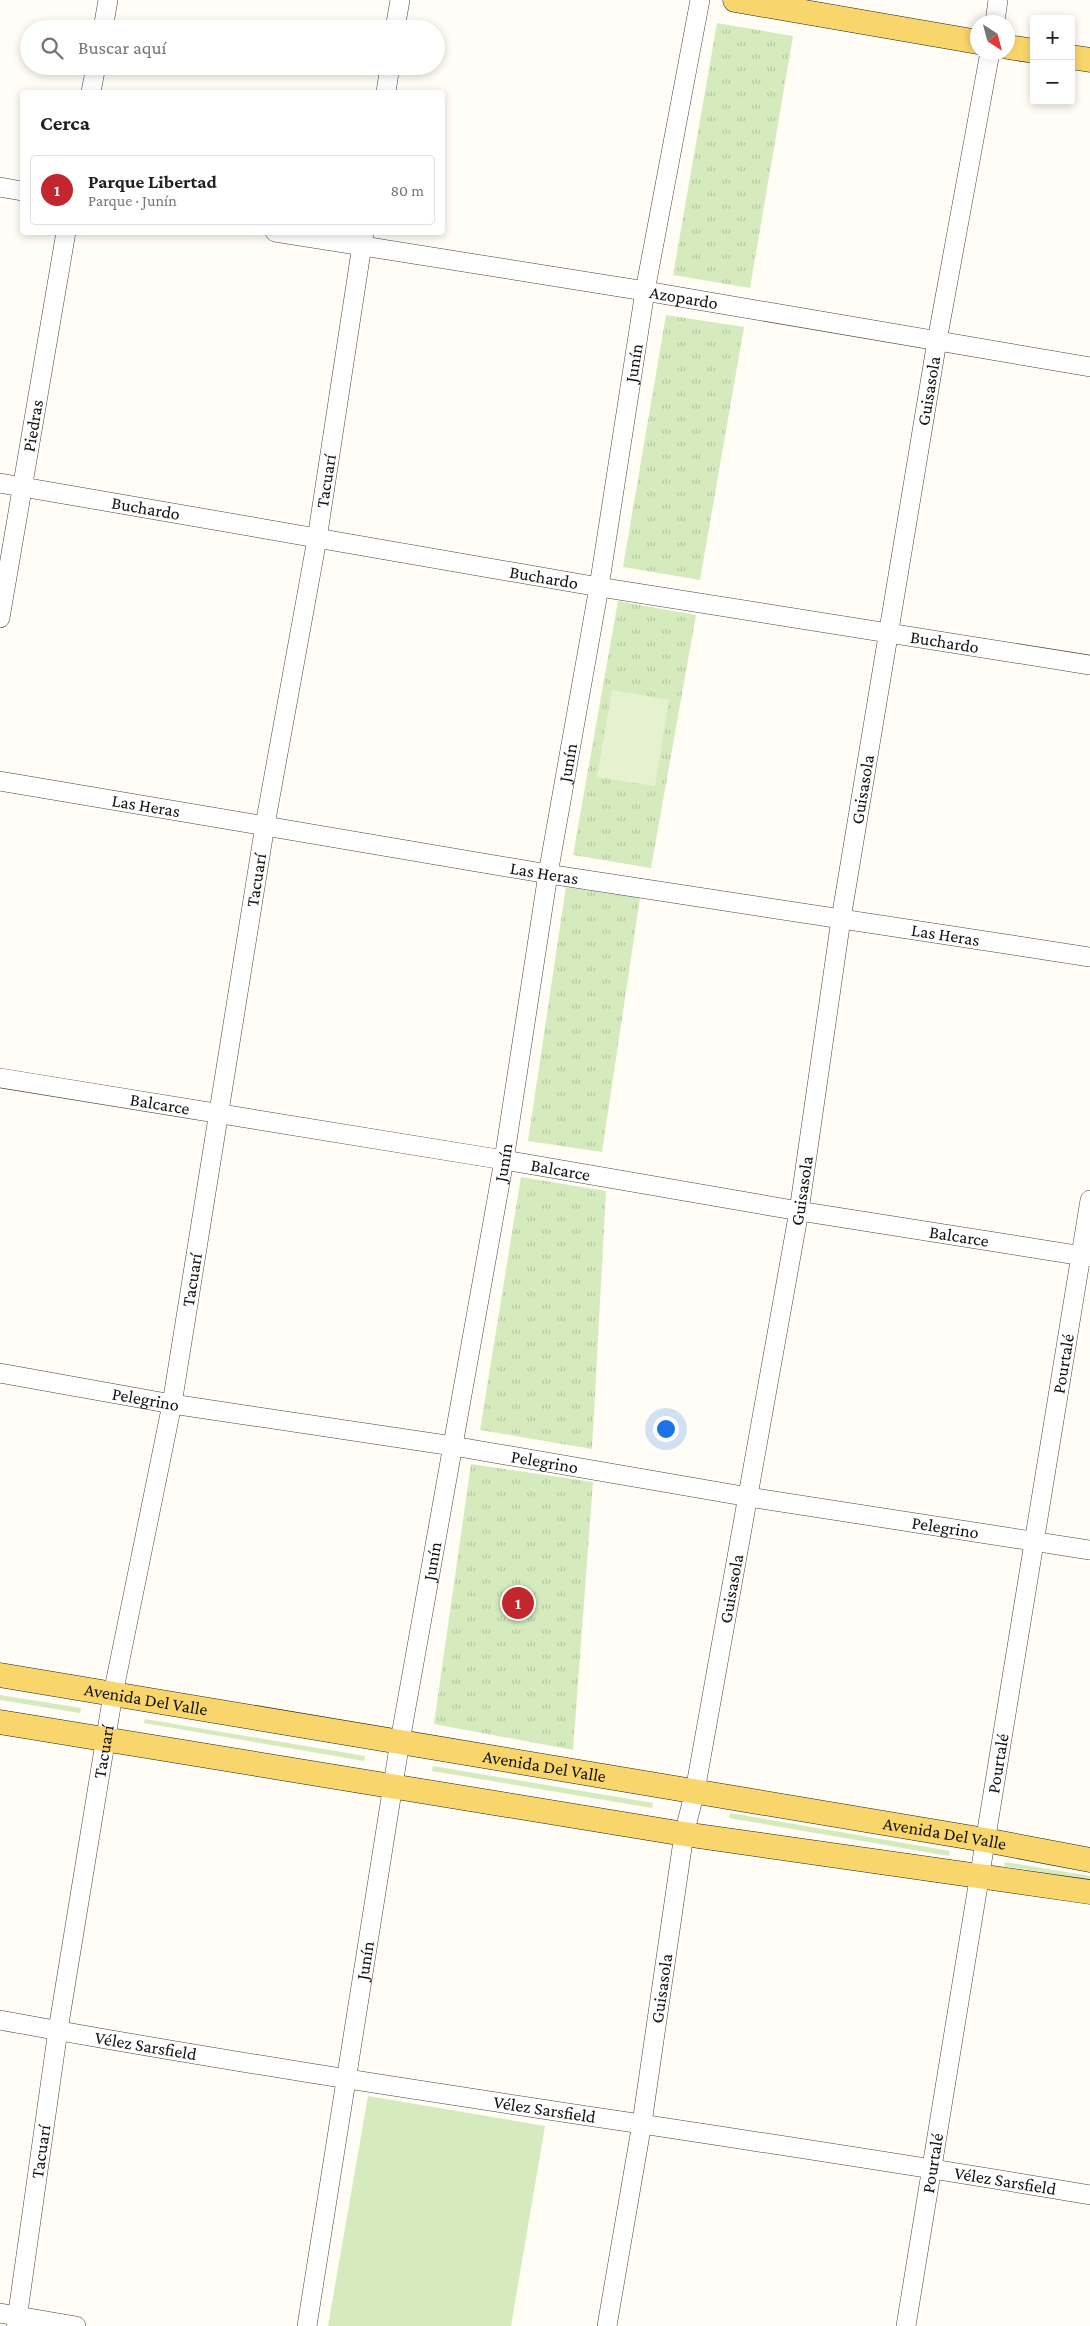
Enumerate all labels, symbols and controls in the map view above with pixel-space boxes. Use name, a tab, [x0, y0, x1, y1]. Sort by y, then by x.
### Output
north arrow	[970, 15, 1015, 60]
map controls	[1030, 15, 1075, 105]
button: +	[1030, 15, 1075, 60]
search box	[20, 20, 445, 75]
icon: search	[38, 34, 66, 62]
text: Buscar aquí	[78, 37, 167, 58]
button: −	[1030, 60, 1075, 105]
text: Cerca	[40, 111, 90, 135]
text: Parque Libertad	[88, 171, 217, 192]
text: 1	[54, 182, 60, 199]
text: 80 m	[390, 182, 424, 199]
text: Parque · Junín	[88, 192, 177, 209]
street label: Azopardo	[648, 282, 720, 313]
street label: Junín	[621, 342, 647, 386]
street label: Guisasola	[913, 355, 944, 427]
street label: Piedras	[19, 398, 47, 453]
street label: Tacuarí	[312, 452, 340, 509]
street label: Buchardo	[110, 493, 182, 524]
street label: Buchardo	[508, 562, 580, 593]
street label: Buchardo	[909, 627, 981, 657]
street label: Junín	[554, 741, 581, 786]
street label: Guisasola	[847, 753, 878, 826]
street label: Las Heras	[110, 790, 182, 821]
street label: Tacuarí	[242, 851, 271, 908]
street label: Las Heras	[509, 858, 580, 889]
street label: Las Heras	[910, 920, 981, 950]
street label: Balcarce	[129, 1089, 191, 1119]
street label: Junín	[490, 1141, 517, 1185]
street label: Balcarce	[529, 1155, 592, 1185]
street label: Guisasola	[787, 1155, 817, 1227]
street label: Balcarce	[928, 1222, 990, 1251]
street label: Tacuarí	[178, 1250, 206, 1308]
street label: Pourtalé	[1048, 1332, 1078, 1395]
street label: Pelegrino	[111, 1383, 181, 1415]
your location	[653, 1416, 679, 1442]
street label: Pelegrino	[510, 1446, 580, 1477]
street label: Pelegrino	[910, 1512, 980, 1543]
street label: Junín	[419, 1540, 446, 1584]
street label: Guisasola	[715, 1552, 747, 1625]
pin: 1	[502, 1584, 534, 1622]
street label: Avenida Del Valle	[83, 1679, 209, 1720]
street label: Tacuarí	[89, 1722, 118, 1780]
street label: Pourtalé	[983, 1732, 1013, 1795]
street label: Avenida Del Valle	[481, 1746, 608, 1786]
street label: Avenida Del Valle	[882, 1813, 1008, 1854]
street label: Junín	[352, 1939, 378, 1983]
street label: Guisasola	[647, 1952, 677, 2025]
street label: Vélez Sarsfield	[93, 2027, 199, 2064]
street label: Vélez Sarsfield	[492, 2092, 598, 2127]
street label: Tacuarí	[27, 2122, 55, 2180]
street label: Pourtalé	[918, 2132, 947, 2195]
street label: Vélez Sarsfield	[953, 2163, 1058, 2199]

